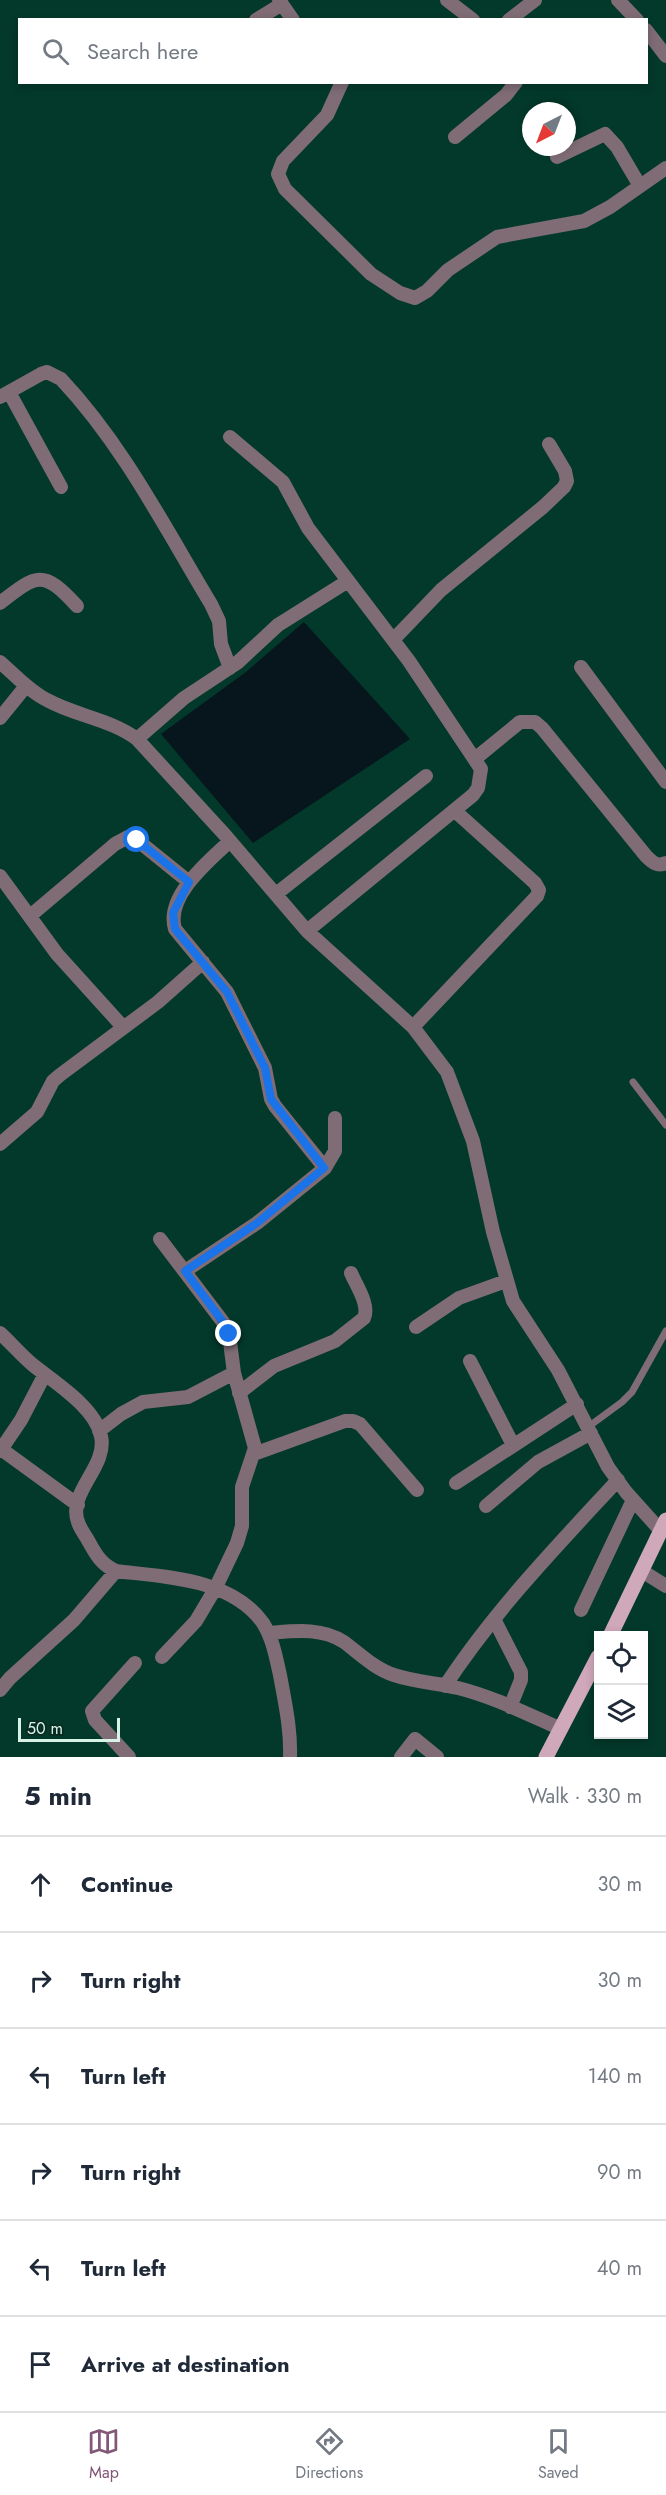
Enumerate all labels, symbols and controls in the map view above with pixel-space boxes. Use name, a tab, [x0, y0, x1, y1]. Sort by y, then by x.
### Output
search box	[18, 18, 648, 84]
icon: search	[39, 35, 72, 68]
text: Search here	[87, 35, 198, 67]
north arrow	[522, 102, 576, 156]
route start	[123, 826, 149, 852]
route end	[215, 1320, 241, 1346]
map controls	[594, 1631, 648, 1739]
button: locate	[594, 1631, 648, 1685]
button: layers	[594, 1685, 648, 1739]
scale bar	[18, 1715, 120, 1742]
text: 50 m	[27, 1717, 63, 1740]
text: 5 min	[24, 1777, 92, 1815]
text: Walk · 330 m	[528, 1782, 642, 1811]
icon: ahead	[24, 1868, 57, 1901]
text: Continue	[81, 1868, 173, 1900]
text: 30 m	[597, 1870, 642, 1899]
icon: right	[24, 1964, 57, 1997]
text: Turn right	[81, 1964, 181, 1996]
text: 30 m	[597, 1966, 642, 1995]
icon: left	[24, 2060, 57, 2093]
text: Turn left	[81, 2060, 166, 2092]
text: 140 m	[588, 2062, 642, 2091]
icon: right	[24, 2156, 57, 2189]
text: Turn right	[81, 2156, 181, 2188]
text: 90 m	[597, 2158, 642, 2187]
icon: left	[24, 2252, 57, 2285]
text: Turn left	[81, 2252, 166, 2284]
text: 40 m	[597, 2254, 642, 2283]
icon: arrive	[24, 2348, 57, 2381]
text: Arrive at destination	[81, 2348, 290, 2380]
tab: Map	[87, 2425, 120, 2484]
tab: Directions	[295, 2425, 363, 2484]
tab: Saved	[538, 2425, 579, 2484]

